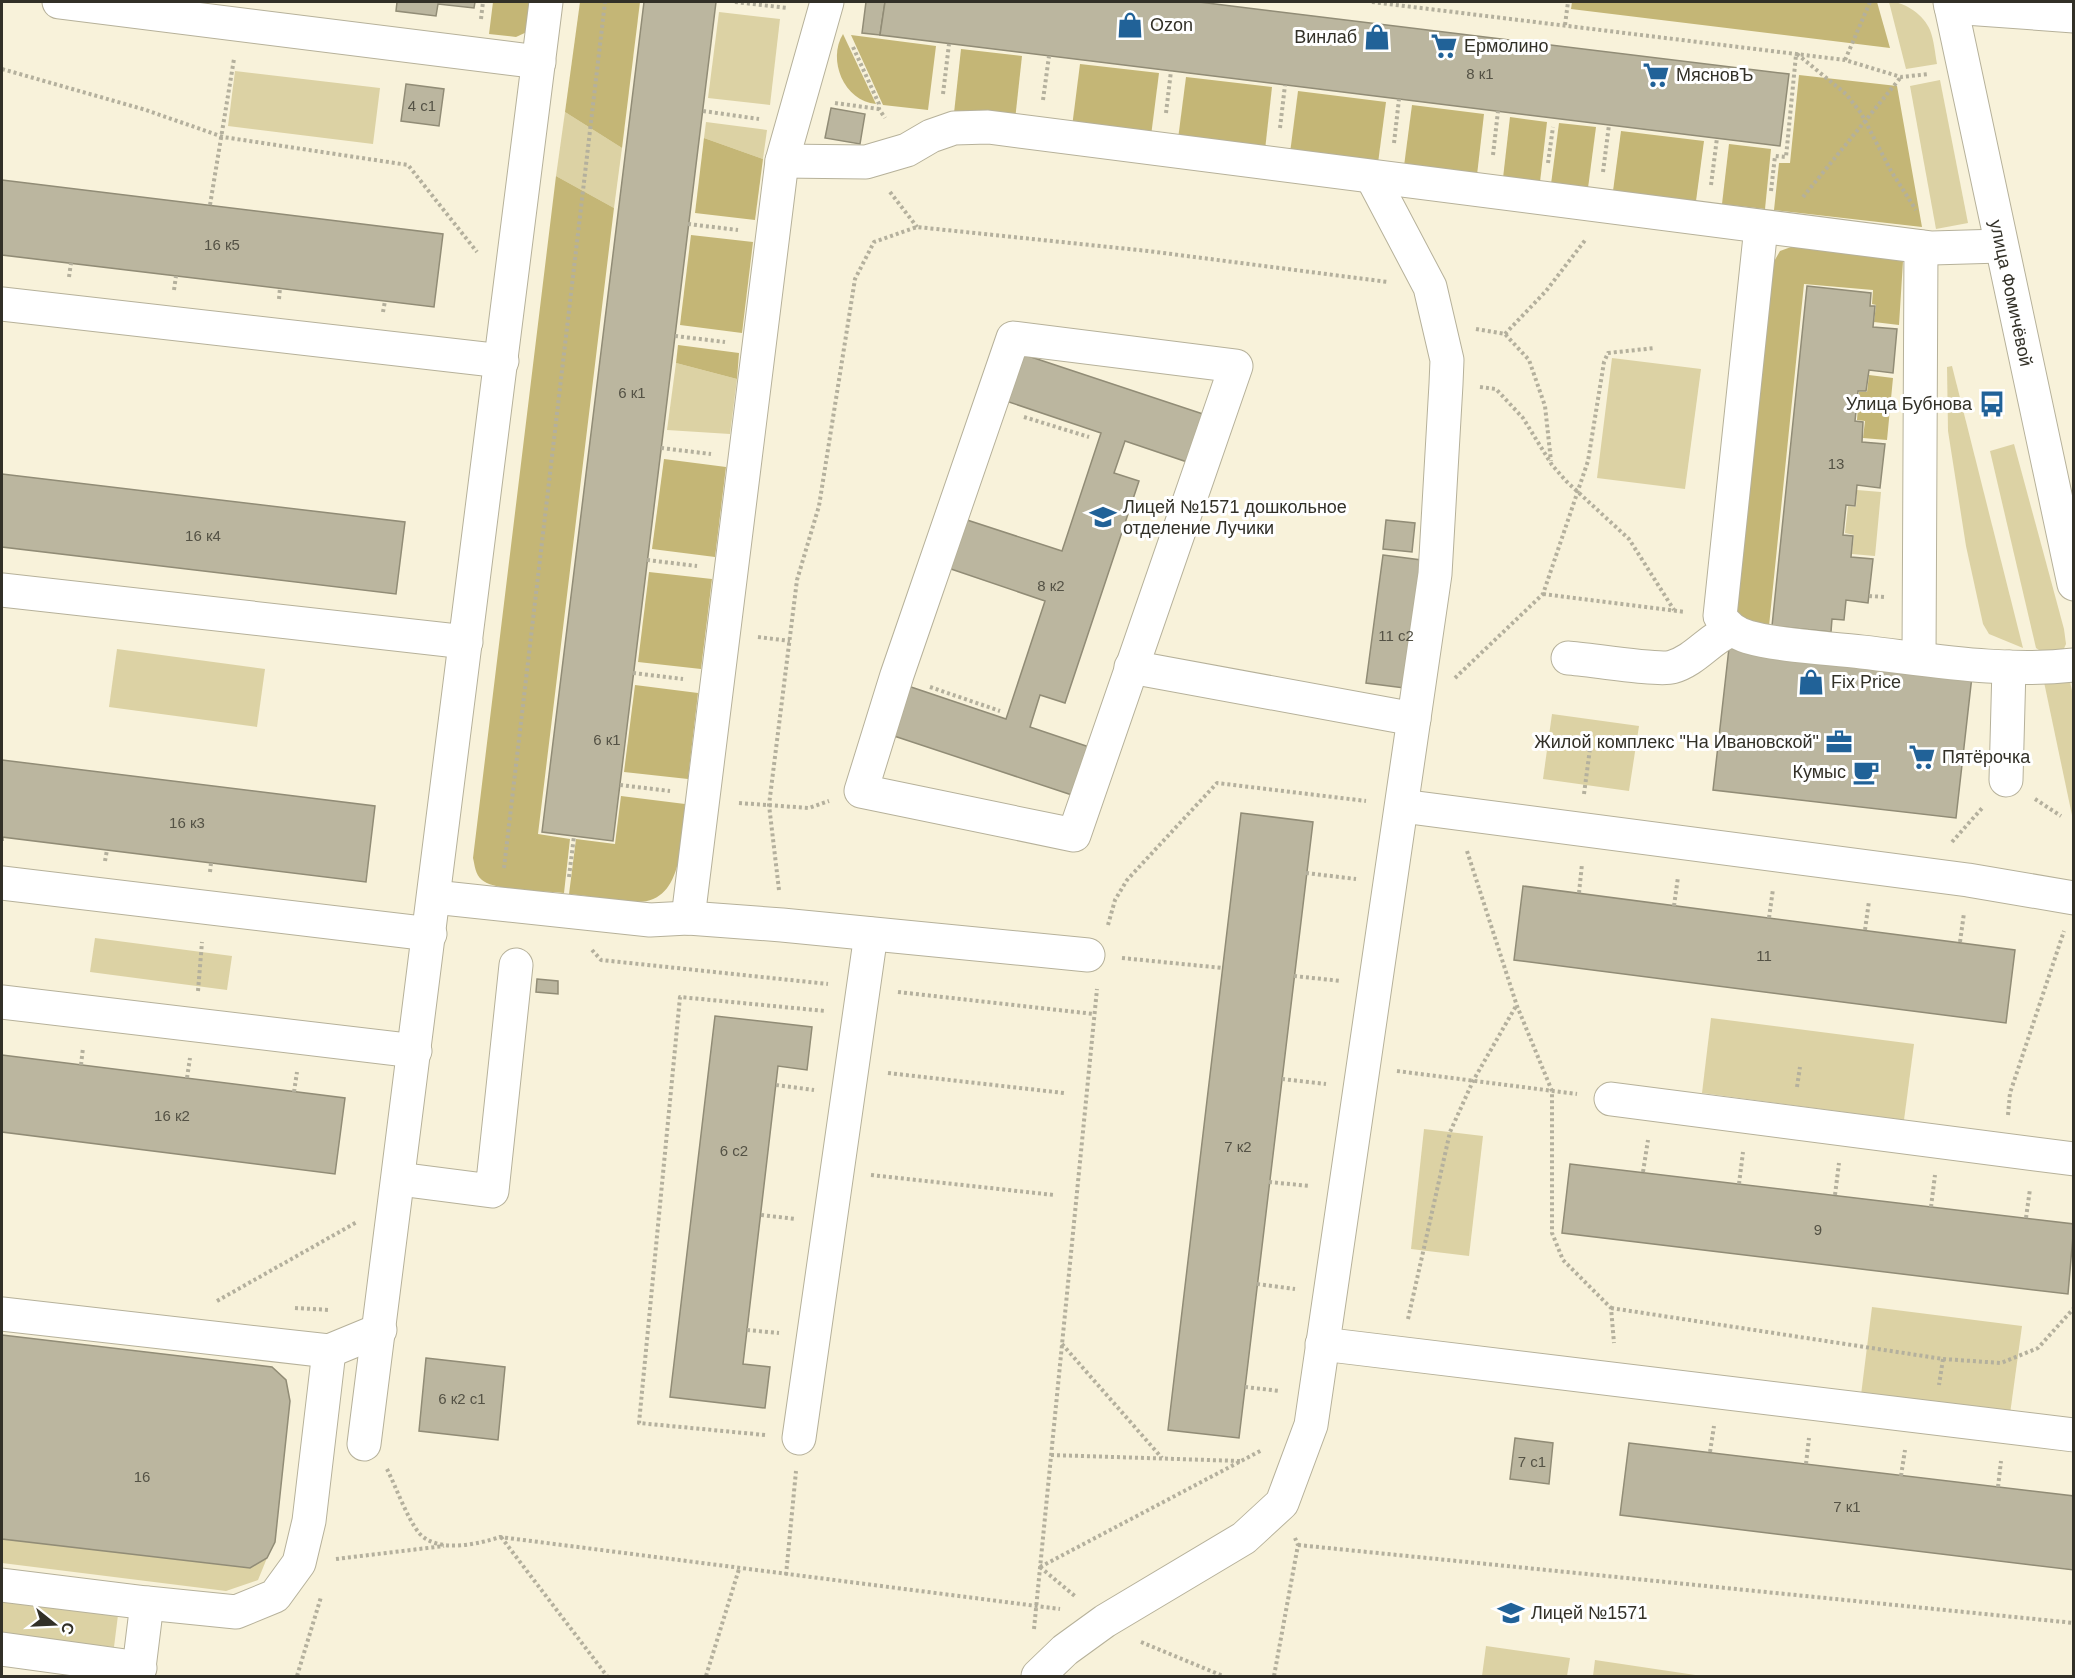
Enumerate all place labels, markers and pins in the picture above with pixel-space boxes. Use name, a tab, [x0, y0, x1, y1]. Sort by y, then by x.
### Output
shop icon: Ozon	[1115, 10, 1145, 40]
place label: Ozon	[1150, 15, 1193, 35]
shop icon: Винлаб	[1362, 22, 1392, 52]
place label: Винлаб	[1294, 27, 1357, 47]
supermarket icon: Ермолино	[1429, 31, 1459, 61]
place label: Ермолино	[1464, 36, 1549, 56]
supermarket icon: МясновЪ	[1641, 60, 1671, 90]
place label: МясновЪ	[1676, 65, 1754, 85]
bus stop icon: Улица Бубнова	[1977, 389, 2007, 419]
place label: Улица Бубнова	[1846, 394, 1973, 414]
place label: Лицей №1571 дошкольное отделение Лучики	[1123, 497, 1347, 538]
school or university icon: Лицей №1571 дошкольное отделение Лучики	[1088, 502, 1118, 532]
shop icon: Fix Price	[1796, 667, 1826, 697]
place label: Fix Price	[1831, 672, 1901, 692]
office icon: Жилой комплекс "На Ивановской"	[1824, 727, 1854, 757]
place label: Жилой комплекс "На Ивановской"	[1534, 732, 1819, 752]
supermarket icon: Пятёрочка	[1907, 742, 1937, 772]
place label: Пятёрочка	[1942, 747, 2031, 767]
cafe icon: Кумыс	[1851, 757, 1881, 787]
place label: Кумыс	[1792, 762, 1846, 782]
school or university icon: Лицей №1571	[1496, 1598, 1526, 1628]
place label: Лицей №1571	[1531, 1603, 1647, 1623]

